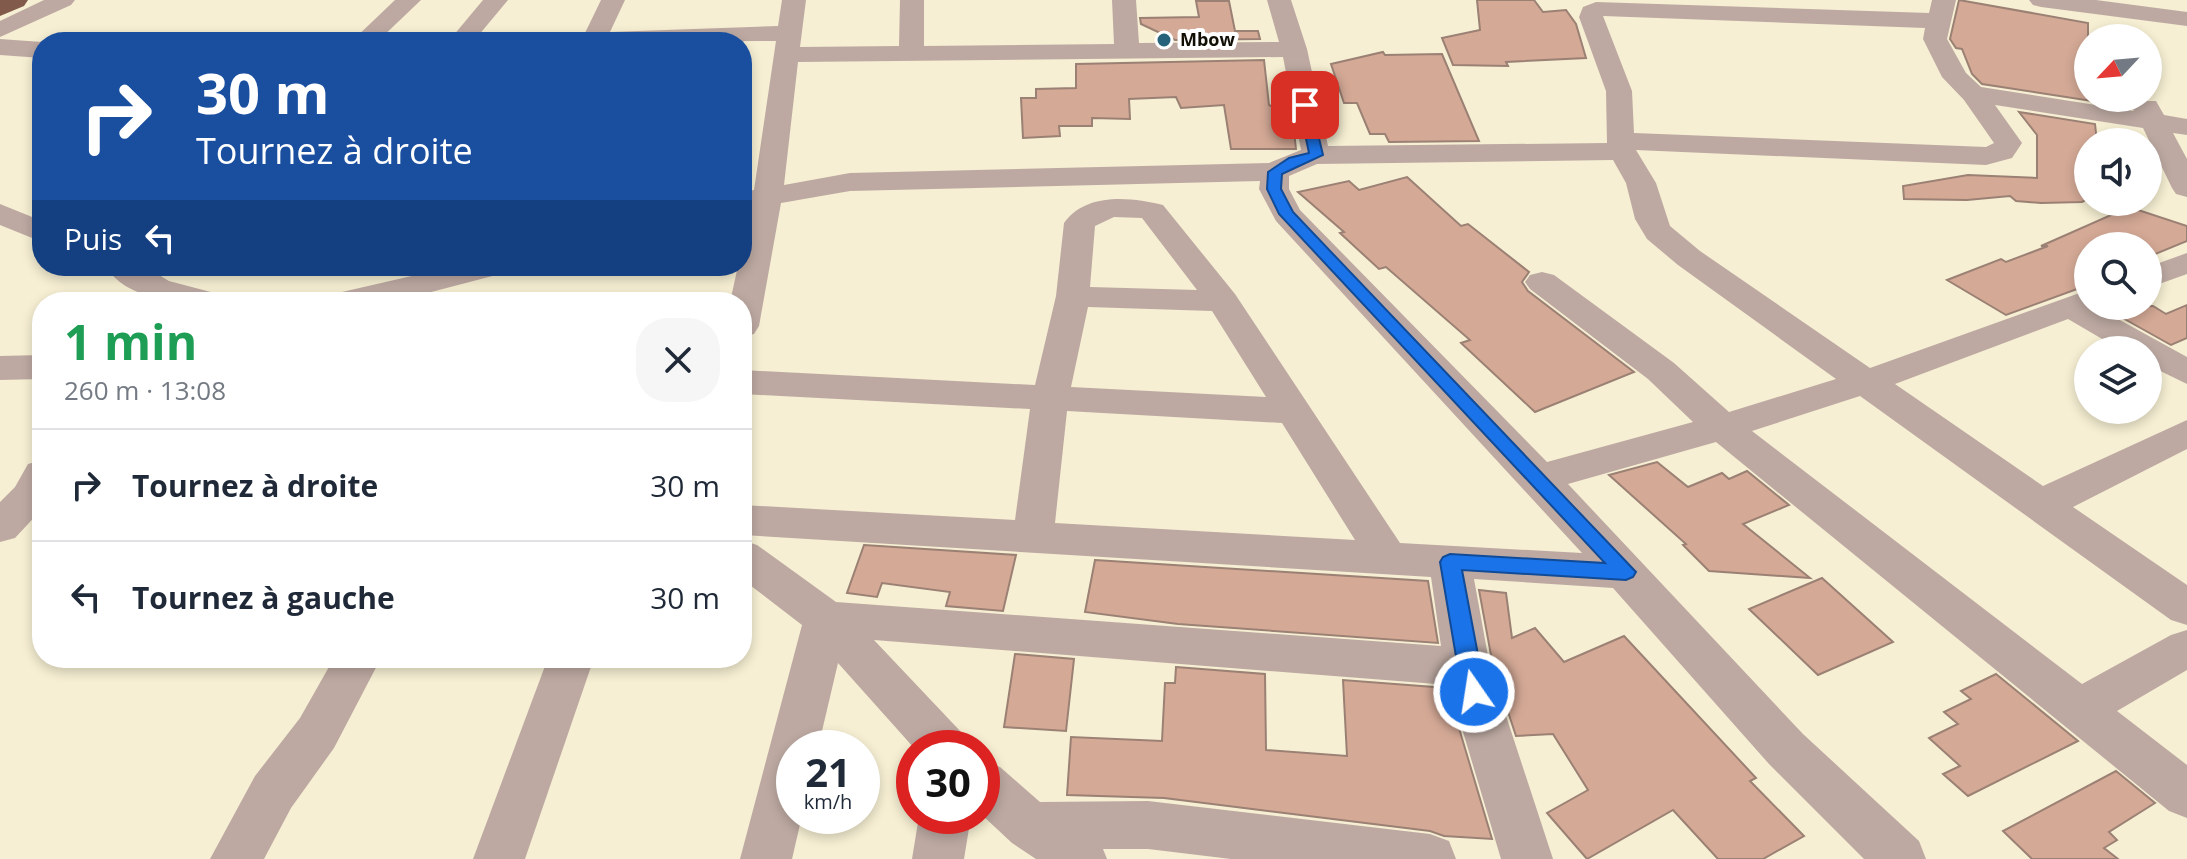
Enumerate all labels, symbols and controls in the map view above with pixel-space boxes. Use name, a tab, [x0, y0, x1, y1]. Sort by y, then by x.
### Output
north arrow	[2074, 24, 2162, 112]
map controls	[2074, 24, 2162, 424]
place label: Mbow	[1180, 27, 1236, 51]
marker: Mbow	[1155, 31, 1173, 49]
text: 30 m	[196, 54, 330, 130]
icon: right	[64, 64, 168, 168]
pin	[1271, 71, 1339, 139]
icon: arrive	[1283, 83, 1327, 127]
text: Tournez à droite	[196, 126, 473, 175]
button: sound	[2074, 128, 2162, 216]
icon: left	[138, 216, 182, 260]
text: Puis	[64, 218, 122, 259]
button: search	[2074, 232, 2162, 320]
text: 1 min	[64, 309, 197, 374]
button: close	[636, 318, 720, 402]
button: layers	[2074, 336, 2162, 424]
text: 260 m · 13:08	[64, 372, 226, 408]
icon: right	[64, 463, 108, 507]
text: Tournez à droite	[132, 465, 378, 506]
text: 30 m	[650, 465, 720, 506]
icon: left	[64, 575, 108, 619]
text: Tournez à gauche	[132, 577, 395, 618]
text: 30 m	[650, 577, 720, 618]
position arrow	[1432, 650, 1516, 734]
speed limit sign: 30	[896, 730, 1000, 834]
text: 21	[805, 744, 851, 799]
text: km/h	[804, 788, 852, 815]

